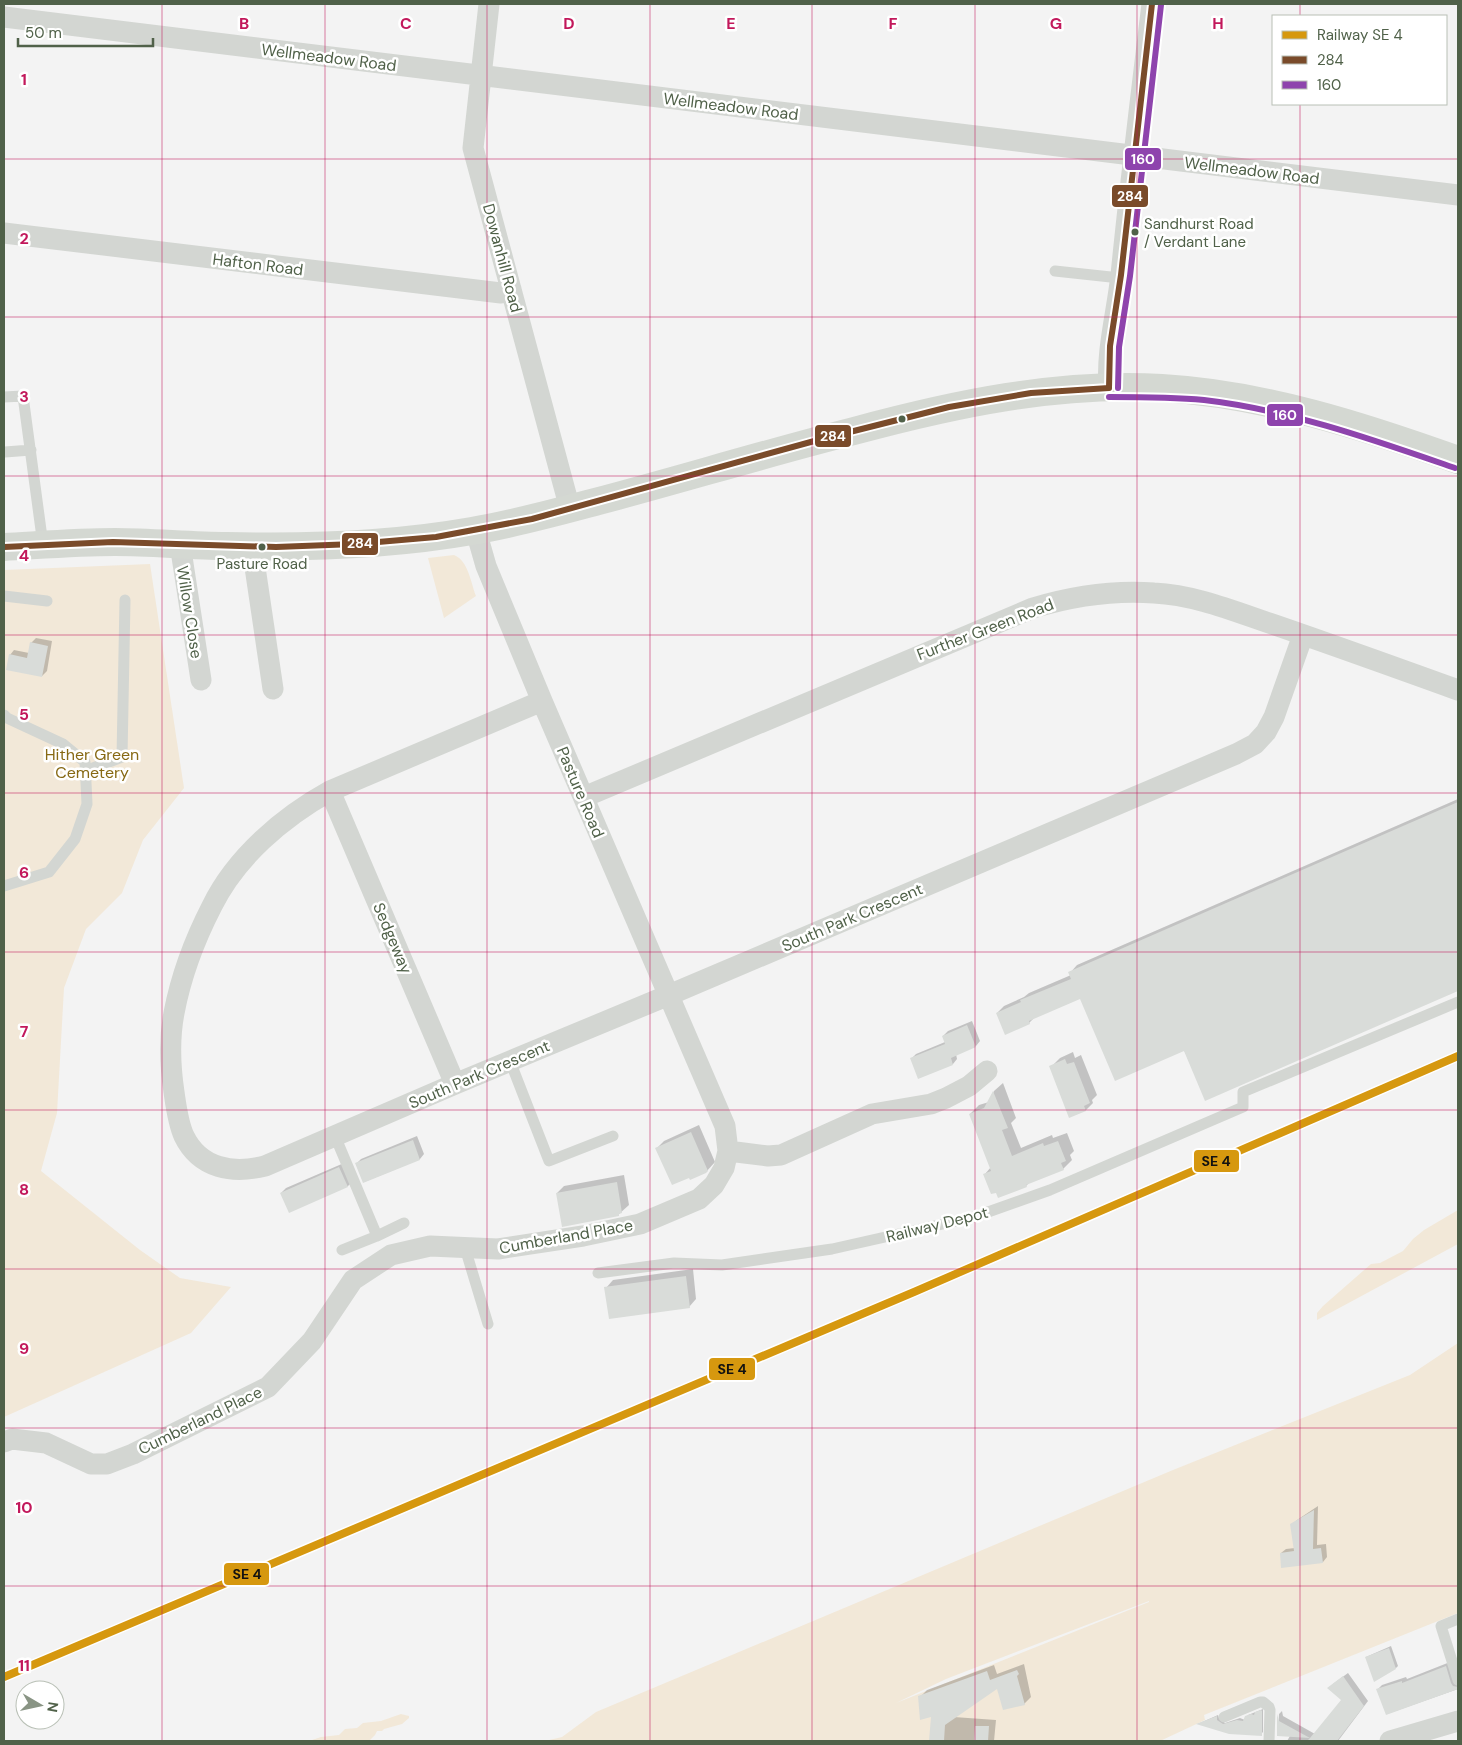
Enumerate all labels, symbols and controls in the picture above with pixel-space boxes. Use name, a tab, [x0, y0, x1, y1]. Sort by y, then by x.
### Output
text: B	[239, 13, 249, 34]
text: C	[400, 13, 412, 34]
text: D	[563, 13, 575, 34]
text: E	[726, 13, 736, 34]
text: F	[889, 13, 898, 34]
text: G	[1050, 13, 1062, 34]
text: H	[1212, 13, 1224, 34]
scale bar	[18, 15, 152, 47]
legend	[1272, 15, 1447, 105]
text: 50 m	[25, 23, 62, 43]
text: Railway SE 4	[1317, 25, 1403, 45]
street label: Wellmeadow Road	[260, 39, 398, 76]
text: 284	[1317, 50, 1344, 70]
text: 1	[21, 69, 27, 90]
text: 160	[1317, 75, 1341, 95]
street label: Wellmeadow Road	[662, 88, 800, 125]
line badge: 160	[1124, 147, 1162, 171]
text: 160	[1131, 150, 1155, 168]
street label: Wellmeadow Road	[1183, 152, 1321, 189]
line badge: 284	[1111, 184, 1149, 208]
text: 284	[1117, 187, 1143, 205]
street label: Dowanhill Road	[478, 201, 527, 315]
place label: Sandhurst Road / Verdant Lane	[1144, 214, 1254, 252]
marker: Sandhurst Road / Verdant Lane	[1130, 227, 1140, 237]
text: 2	[19, 228, 29, 249]
street label: Hafton Road	[211, 249, 305, 280]
text: 3	[19, 386, 29, 407]
line badge: 160	[1266, 403, 1304, 427]
text: 160	[1273, 406, 1297, 424]
unlabelled marker	[897, 414, 907, 424]
line badge: 284	[814, 424, 852, 448]
text: 284	[820, 427, 846, 445]
line badge: 284	[341, 532, 379, 556]
text: 284	[347, 534, 373, 552]
marker: Pasture Road	[257, 542, 267, 552]
text: 4	[19, 545, 29, 566]
place label: Pasture Road	[217, 554, 307, 574]
street label: Willow Close	[172, 564, 207, 660]
street label: Further Green Road	[914, 594, 1057, 665]
text: 5	[19, 704, 29, 725]
street label: Pasture Road	[552, 743, 609, 841]
park label: Hither Green Cemetery	[45, 744, 139, 783]
text: 6	[19, 862, 29, 883]
street label: South Park Crescent	[778, 878, 926, 957]
street label: Sedgeway	[368, 900, 417, 977]
text: 7	[20, 1021, 29, 1042]
street label: South Park Crescent	[405, 1035, 553, 1114]
line badge: SE 4	[1193, 1149, 1240, 1173]
text: SE 4	[1201, 1152, 1231, 1170]
text: 8	[19, 1179, 29, 1200]
street label: Railway Depot	[884, 1202, 990, 1247]
street label: Cumberland Place	[498, 1214, 635, 1259]
text: 9	[19, 1338, 29, 1359]
line badge: SE 4	[708, 1357, 756, 1381]
text: SE 4	[717, 1360, 747, 1378]
street label: Cumberland Place	[135, 1381, 266, 1460]
text: 10	[15, 1497, 33, 1518]
line badge: SE 4	[223, 1562, 270, 1586]
text: SE 4	[232, 1565, 262, 1583]
text: 11	[18, 1655, 30, 1676]
north arrow	[15, 1680, 65, 1730]
text: N	[43, 1701, 63, 1713]

